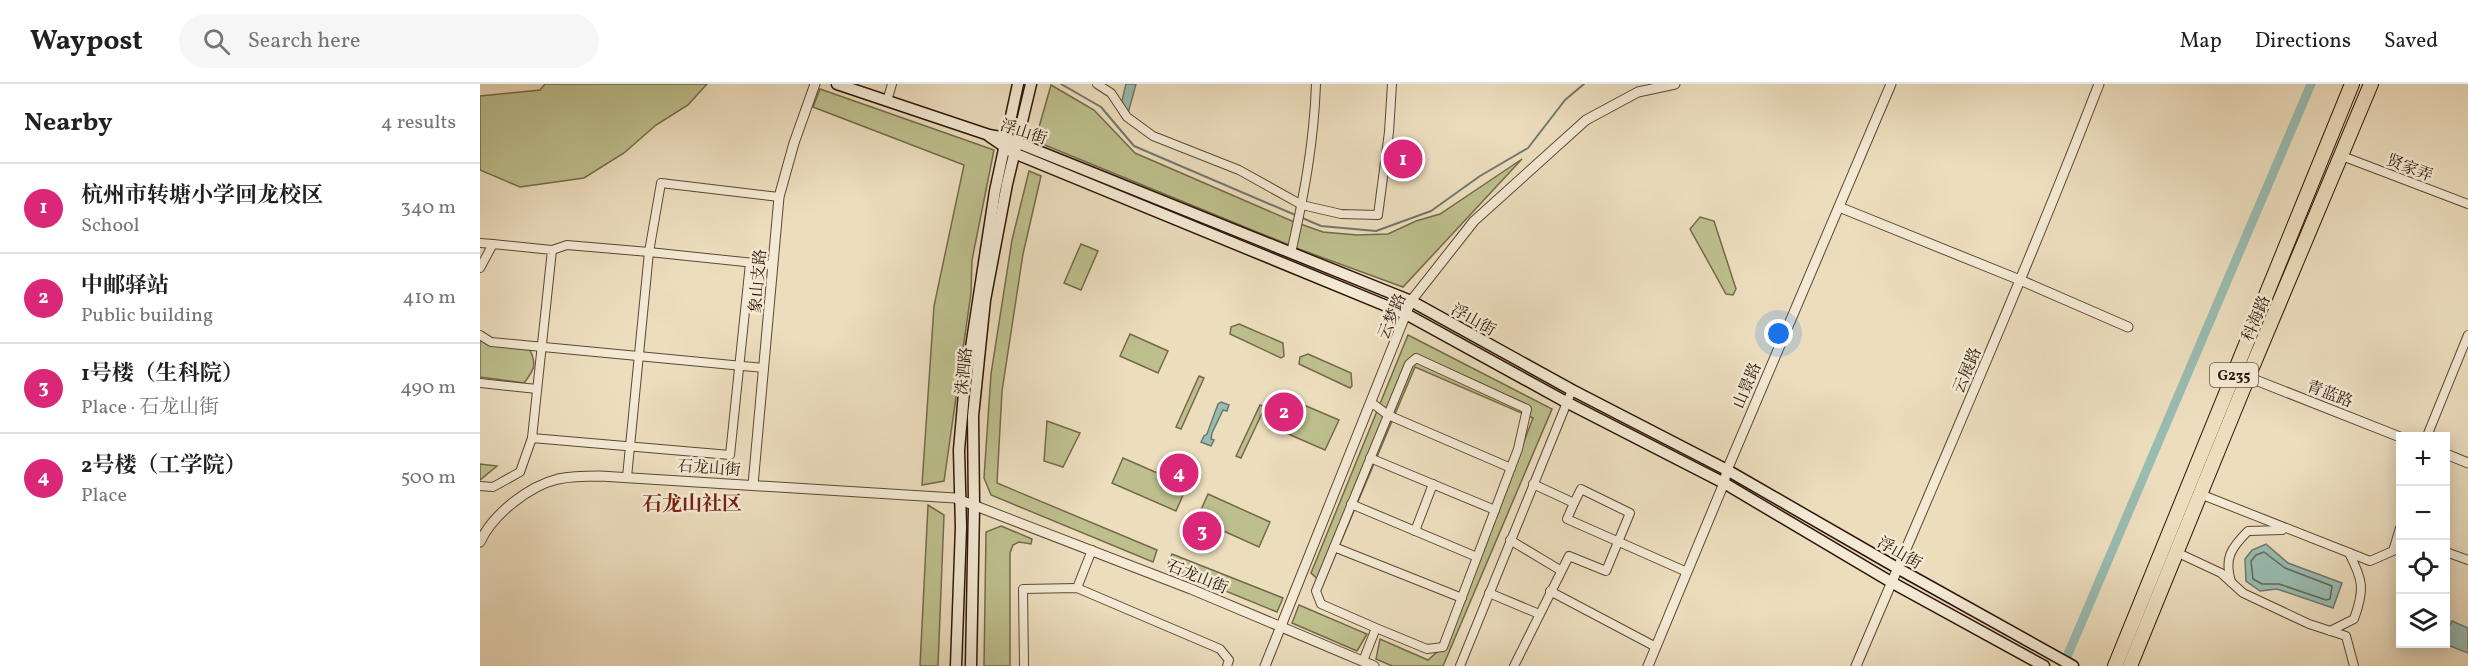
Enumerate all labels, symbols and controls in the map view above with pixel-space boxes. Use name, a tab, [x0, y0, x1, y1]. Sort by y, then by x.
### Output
search box	[179, 14, 599, 68]
text: Waypost	[30, 22, 143, 61]
icon: search	[200, 25, 233, 58]
text: Search here	[248, 26, 360, 57]
text: Map	[2180, 27, 2222, 56]
text: Directions	[2255, 27, 2351, 56]
text: Saved	[2384, 27, 2438, 56]
text: Nearby	[24, 105, 113, 141]
text: 4 results	[381, 109, 456, 137]
street label: 浮山街	[997, 115, 1050, 151]
pin: 1	[1384, 136, 1422, 182]
street label: 贤家弄	[2383, 150, 2436, 188]
text: 杭州市转塘小学回龙校区	[81, 181, 323, 212]
text: 1	[39, 194, 48, 222]
text: 340 m	[400, 194, 456, 222]
text: School	[81, 212, 139, 240]
street label: 象山支路	[745, 248, 773, 314]
text: 中邮驿站	[81, 271, 169, 302]
text: 2	[38, 284, 49, 312]
text: 410 m	[403, 284, 456, 312]
street label: 云梦路	[1373, 290, 1412, 343]
street label: 科海路	[2237, 292, 2276, 345]
street label: 浮山街	[1447, 299, 1499, 342]
text: Public building	[81, 302, 213, 330]
your location	[1764, 319, 1793, 348]
street label: 云展路	[1948, 344, 1987, 397]
street label: 洙泗路	[952, 346, 978, 396]
text: 1号楼（生科院）	[81, 359, 244, 390]
street label: 山景路	[1728, 359, 1767, 412]
road number: G235	[2210, 363, 2258, 387]
text: 3	[38, 374, 49, 402]
text: 490 m	[400, 374, 456, 402]
street label: 青蓝路	[2303, 376, 2356, 414]
pin: 2	[1264, 390, 1304, 434]
text: Place · 石龙山街	[81, 394, 219, 422]
map controls	[2396, 432, 2450, 648]
button: +	[2396, 432, 2450, 486]
pin: 4	[1160, 450, 1198, 496]
text: 2号楼（工学院）	[81, 451, 246, 482]
street label: 石龙山街	[676, 456, 742, 482]
text: 4	[37, 464, 50, 492]
text: 500 m	[401, 464, 456, 492]
text: Place	[81, 482, 127, 510]
button: −	[2396, 486, 2450, 540]
district label: 石龙山社区	[642, 491, 742, 519]
pin: 3	[1182, 508, 1222, 554]
street label: 浮山街	[1873, 532, 1925, 575]
button: locate	[2396, 540, 2450, 594]
street label: 石龙山街	[1163, 556, 1231, 600]
button: layers	[2396, 594, 2450, 648]

